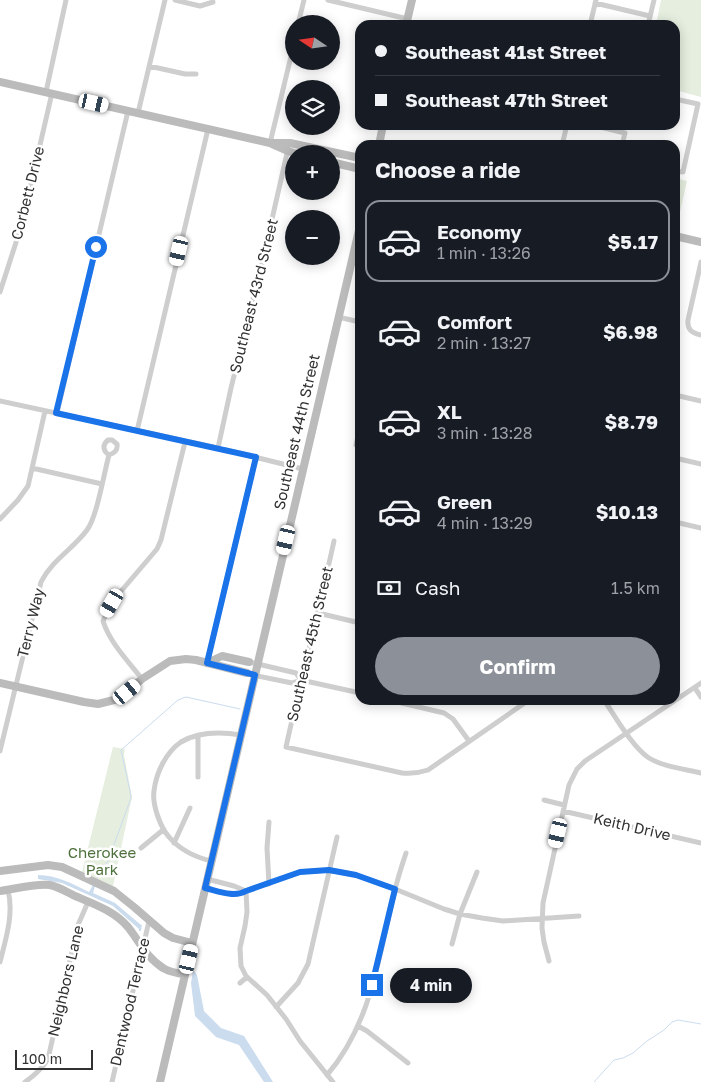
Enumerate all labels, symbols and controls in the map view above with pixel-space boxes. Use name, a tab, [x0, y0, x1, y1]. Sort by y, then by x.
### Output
north arrow	[285, 15, 340, 70]
map controls	[285, 15, 340, 265]
text: Southeast 41st Street	[405, 40, 606, 63]
button: layers	[285, 80, 340, 135]
text: Southeast 47th Street	[405, 88, 608, 111]
car	[77, 92, 110, 114]
street label: Corbett Drive	[7, 144, 47, 241]
button: +	[285, 145, 340, 200]
text: Choose a ride	[375, 156, 521, 183]
button: −	[285, 210, 340, 265]
street label: Southeast 43rd Street	[225, 217, 281, 375]
icon: car	[377, 219, 422, 264]
text: Economy	[437, 220, 522, 243]
text: $5.17	[607, 230, 658, 253]
car	[168, 235, 189, 267]
route start	[85, 236, 107, 258]
text: 1 min · 13:26	[437, 243, 531, 263]
icon: car	[377, 309, 422, 354]
text: Comfort	[437, 310, 512, 333]
text: $6.98	[603, 320, 658, 343]
text: 2 min · 13:27	[437, 333, 531, 353]
street label: Southeast 44th Street	[269, 352, 323, 511]
icon: car	[377, 399, 422, 444]
text: XL	[437, 400, 462, 423]
text: $8.79	[605, 410, 658, 433]
text: 3 min · 13:28	[437, 423, 532, 443]
icon: car	[377, 489, 422, 534]
text: Green	[437, 490, 492, 513]
text: $10.13	[596, 500, 658, 523]
text: 4 min · 13:29	[437, 513, 533, 533]
car	[275, 524, 296, 556]
street label: Southeast 45th Street	[282, 564, 336, 723]
icon: cash	[375, 574, 403, 602]
text: Cash	[415, 576, 460, 599]
text: 1.5 km	[611, 578, 660, 598]
street label: Terry Way	[13, 585, 48, 660]
car	[98, 586, 125, 620]
button: Confirm	[375, 637, 660, 695]
car	[110, 677, 143, 707]
street label: Keith Drive	[592, 808, 673, 844]
car	[547, 817, 568, 849]
park label: Cherokee Park	[68, 843, 136, 878]
street label: Neighbors Lane	[43, 923, 87, 1038]
street label: Dentwood Terrace	[106, 936, 153, 1068]
car	[178, 943, 199, 975]
callout: 4 min	[390, 968, 472, 1002]
route end	[361, 974, 383, 996]
text: 4 min	[410, 975, 452, 995]
scale bar	[15, 1047, 92, 1070]
text: 100 m	[22, 1050, 62, 1067]

